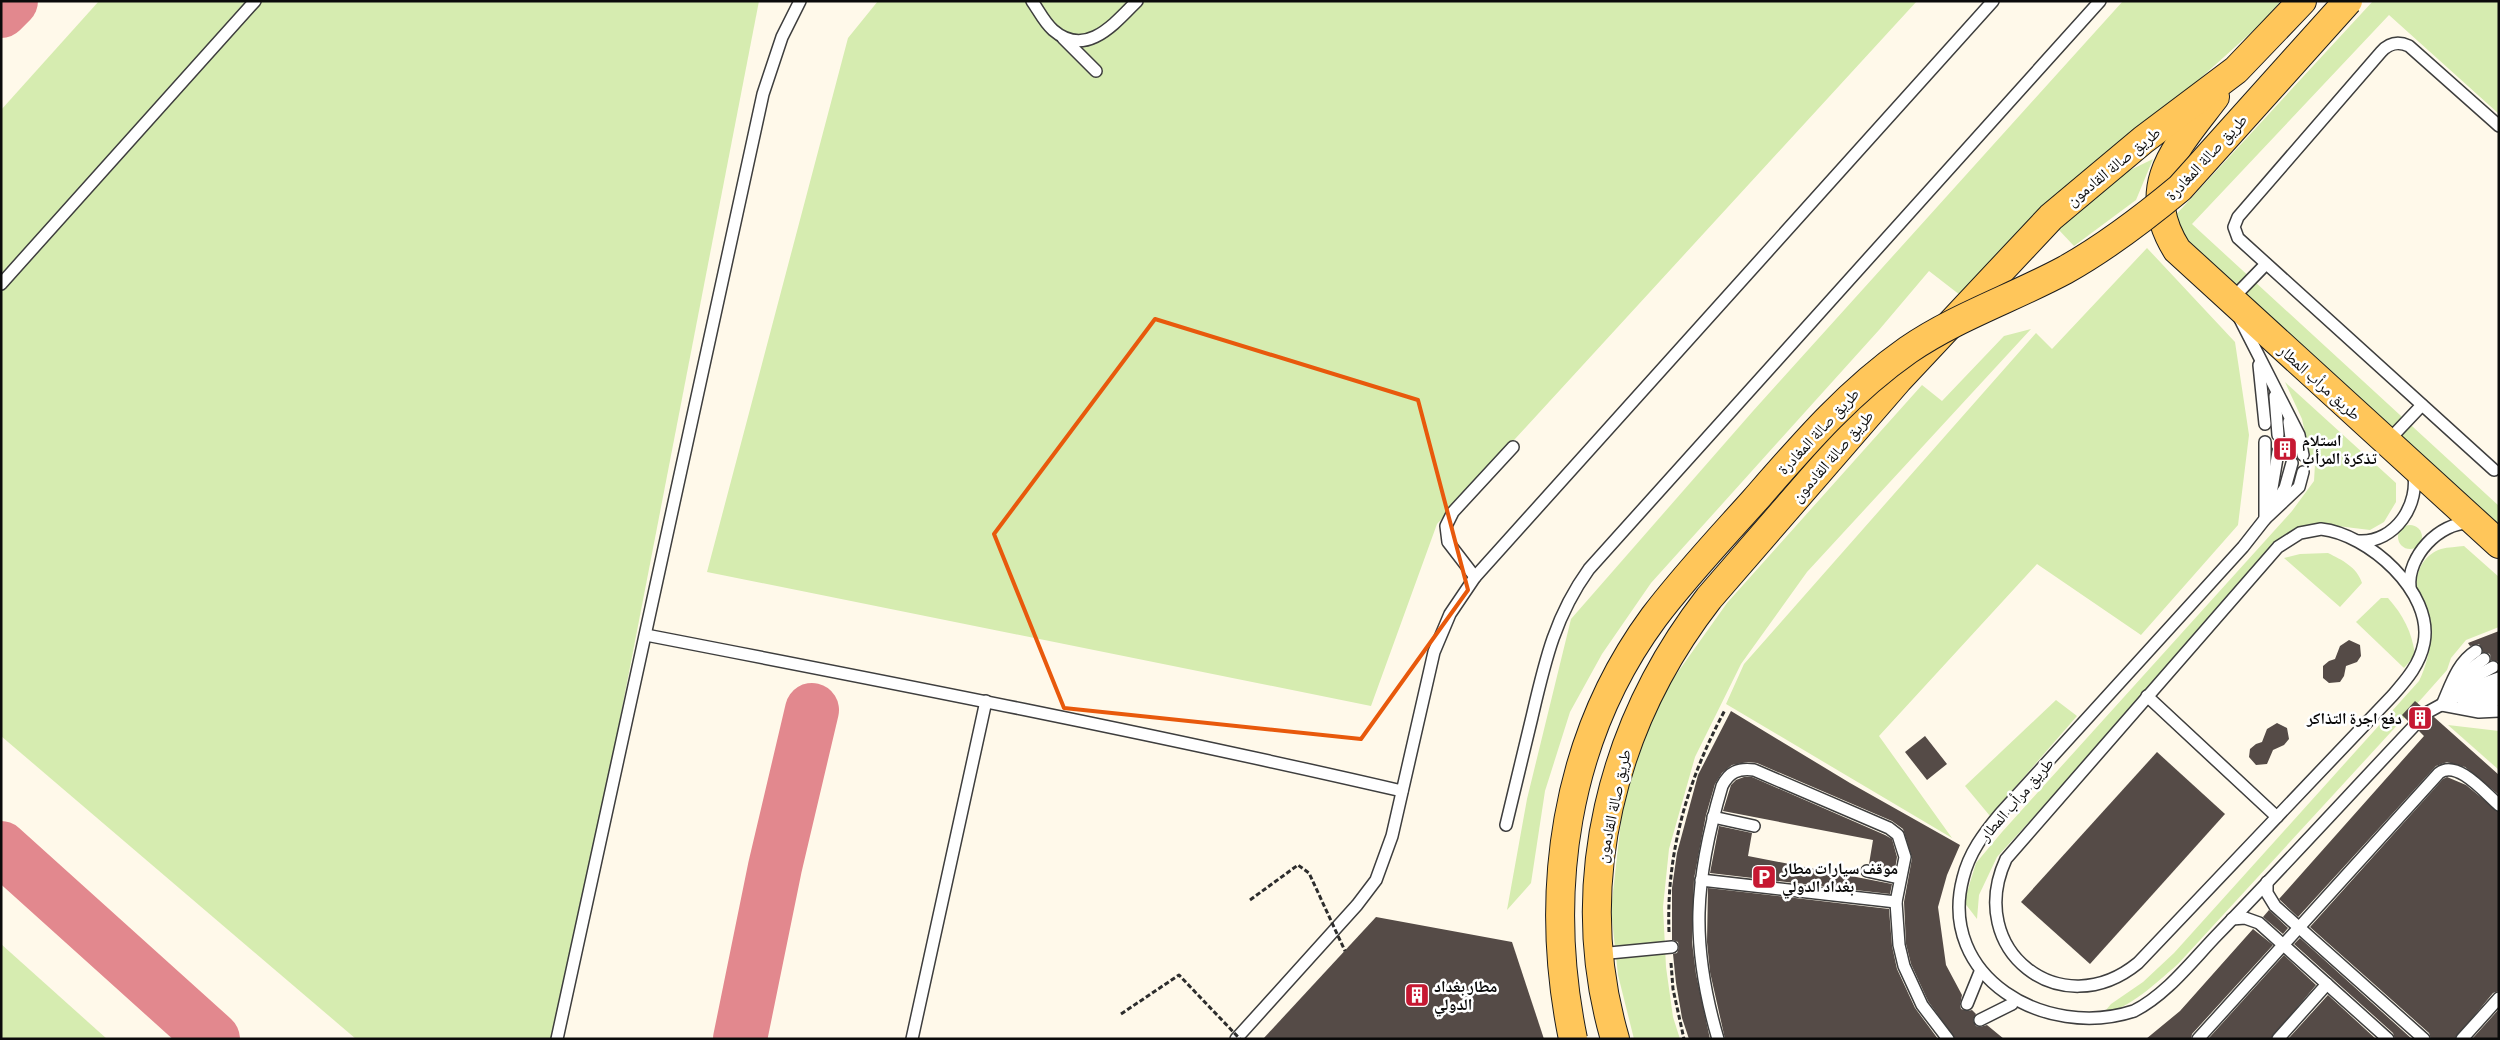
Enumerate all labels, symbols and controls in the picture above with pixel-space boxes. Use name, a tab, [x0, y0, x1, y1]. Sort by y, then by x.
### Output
street label: طريق صالة المغادرة	[2162, 110, 2252, 205]
street label: طريق صالة القادمون	[2062, 123, 2165, 211]
street label: طريق مرأب المطار	[2273, 340, 2365, 425]
street label: طريق صالة المغادرة	[1774, 384, 1864, 479]
street label: طريق صالة القادمون	[1787, 406, 1878, 507]
place label: استلام تذكرة المرأب	[2302, 431, 2378, 468]
building icon: استلام تذكرة المرأب	[2272, 436, 2298, 462]
building icon: دفع اجرة التذاكر	[2407, 705, 2433, 731]
place label: دفع اجرة التذاكر	[2306, 709, 2402, 729]
street label: طريق صالة القادمون	[1592, 748, 1636, 865]
street label: طريق مرأب المطار	[1974, 754, 2058, 846]
place label: موقف سيارات مطار بغداد الدولي	[1781, 859, 1898, 899]
parking icon: موقف سيارات مطار بغداد الدولي	[1751, 864, 1777, 890]
place label: مطار بغداد الدولي	[1434, 977, 1497, 1017]
building icon: مطار بغداد الدولي	[1404, 982, 1430, 1008]

